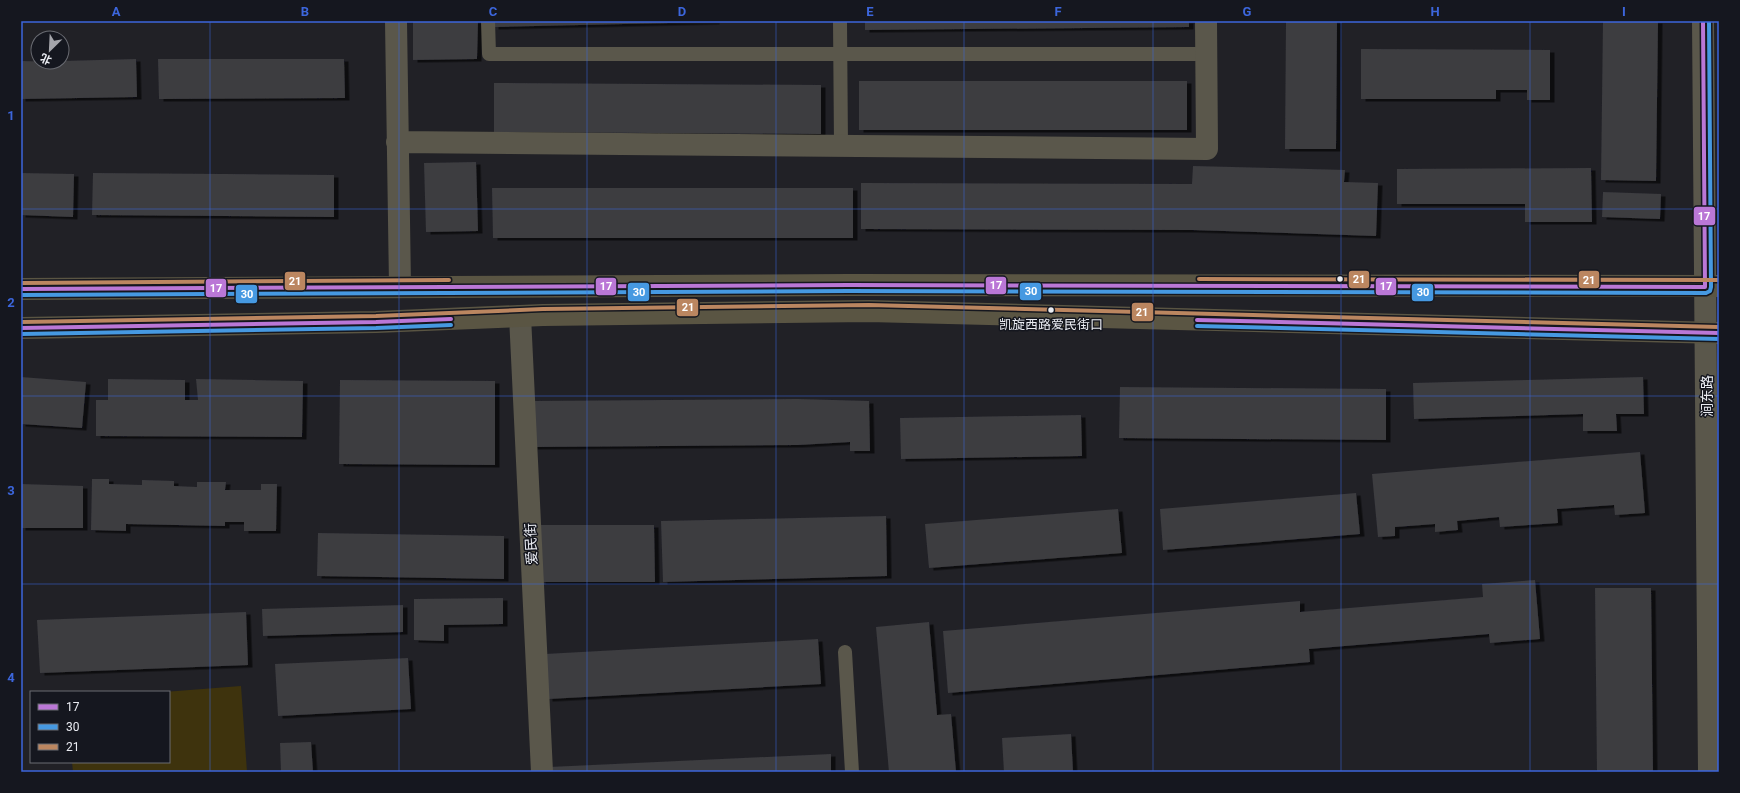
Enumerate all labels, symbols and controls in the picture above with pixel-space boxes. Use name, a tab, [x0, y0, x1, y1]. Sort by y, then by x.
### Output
text: A	[112, 4, 121, 19]
text: B	[301, 4, 309, 19]
text: C	[489, 4, 498, 19]
text: D	[678, 4, 686, 19]
text: E	[866, 4, 874, 19]
text: F	[1054, 4, 1062, 19]
text: G	[1243, 4, 1252, 19]
text: H	[1430, 4, 1440, 19]
text: I	[1622, 4, 1626, 19]
north arrow	[30, 30, 70, 70]
text: 北	[38, 51, 54, 67]
text: 1	[7, 108, 15, 123]
line badge: 17	[1693, 206, 1716, 226]
text: 17	[1698, 210, 1710, 223]
line badge: 21	[1348, 270, 1370, 289]
line badge: 21	[1578, 270, 1600, 289]
line badge: 21	[284, 271, 306, 291]
text: 21	[1353, 273, 1365, 286]
unlabelled marker	[1335, 274, 1345, 284]
text: 21	[1583, 274, 1595, 287]
text: 21	[289, 275, 301, 288]
line badge: 17	[985, 276, 1007, 295]
line badge: 17	[595, 277, 617, 296]
line badge: 17	[1375, 277, 1397, 296]
line badge: 17	[205, 278, 227, 298]
text: 17	[990, 279, 1002, 292]
text: 17	[600, 280, 612, 293]
text: 17	[1380, 280, 1392, 293]
text: 17	[210, 282, 222, 295]
line badge: 30	[627, 282, 650, 302]
line badge: 30	[1019, 282, 1042, 301]
line badge: 30	[1411, 283, 1434, 302]
line badge: 30	[235, 284, 258, 304]
text: 30	[1025, 285, 1037, 298]
text: 30	[633, 286, 645, 299]
text: 30	[1417, 286, 1429, 299]
text: 30	[241, 288, 253, 301]
text: 2	[7, 295, 15, 310]
line badge: 21	[676, 298, 699, 317]
text: 21	[682, 301, 694, 314]
line badge: 21	[1131, 302, 1154, 322]
marker: 凯旋西路爱民街口	[1046, 305, 1056, 315]
text: 21	[1136, 306, 1148, 319]
place label: 凯旋西路爱民街口	[999, 317, 1103, 332]
street label: 涧东路	[1699, 375, 1715, 417]
text: 3	[7, 483, 15, 498]
street label: 爱民街	[522, 523, 540, 565]
text: 4	[7, 670, 15, 685]
legend	[30, 691, 170, 763]
text: 17	[66, 700, 80, 714]
text: 30	[66, 720, 80, 734]
text: 21	[66, 740, 80, 754]

